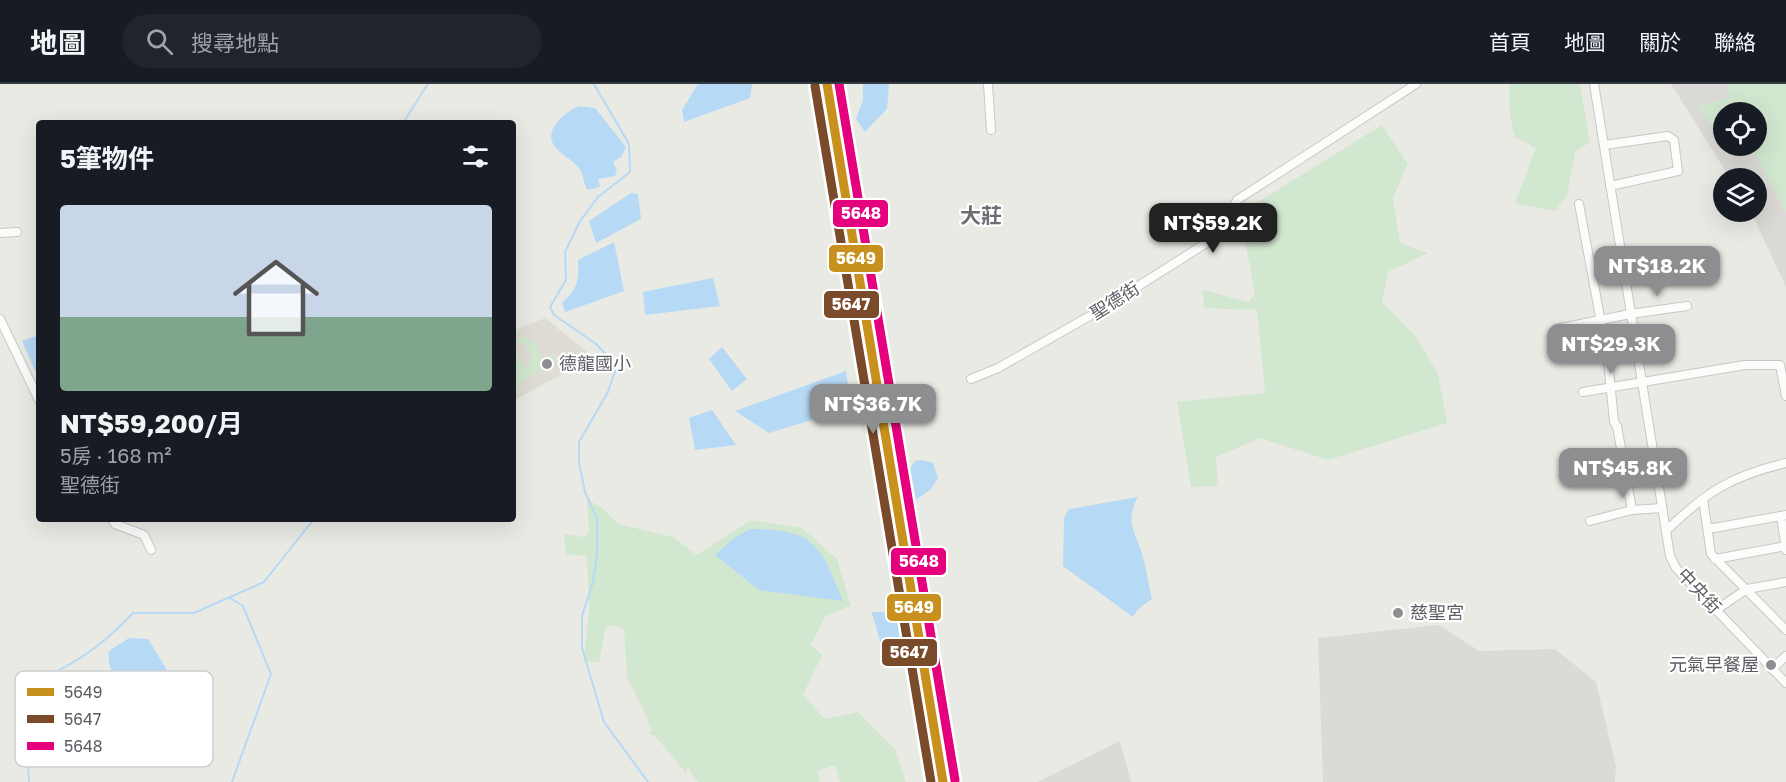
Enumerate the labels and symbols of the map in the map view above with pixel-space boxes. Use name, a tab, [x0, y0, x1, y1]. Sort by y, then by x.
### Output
line badge: 5648	[832, 199, 889, 228]
district label: 大莊	[960, 202, 1002, 228]
text: 5648	[841, 203, 881, 223]
pin: NT$59.2K	[1151, 203, 1275, 254]
line badge: 5649	[828, 244, 884, 273]
pin: NT$18.2K	[1595, 246, 1719, 297]
text: 5649	[836, 248, 876, 268]
street label: 聖德街	[1086, 277, 1143, 324]
line badge: 5647	[823, 290, 880, 319]
text: 5647	[832, 294, 871, 314]
pin: NT$29.3K	[1549, 324, 1673, 375]
place label: 德龍國小	[559, 352, 631, 374]
marker: 德龍國小	[540, 357, 554, 371]
pin: NT$36.7K	[811, 384, 935, 435]
pin: NT$45.8K	[1561, 448, 1685, 499]
line badge: 5648	[890, 547, 947, 576]
text: 5648	[899, 551, 939, 571]
street label: 中央街	[1673, 563, 1726, 618]
line badge: 5649	[886, 593, 942, 622]
text: 5649	[894, 597, 934, 617]
place label: 慈聖宮	[1410, 601, 1464, 623]
marker: 慈聖宮	[1391, 606, 1405, 620]
line badge: 5647	[881, 638, 938, 667]
text: 5647	[890, 642, 929, 662]
place label: 元氣早餐屋	[1669, 653, 1759, 675]
marker: 元氣早餐屋	[1764, 658, 1778, 672]
legend	[15, 671, 213, 767]
text: 5649	[64, 682, 102, 702]
text: 5647	[64, 709, 101, 729]
text: 5648	[64, 736, 102, 756]

